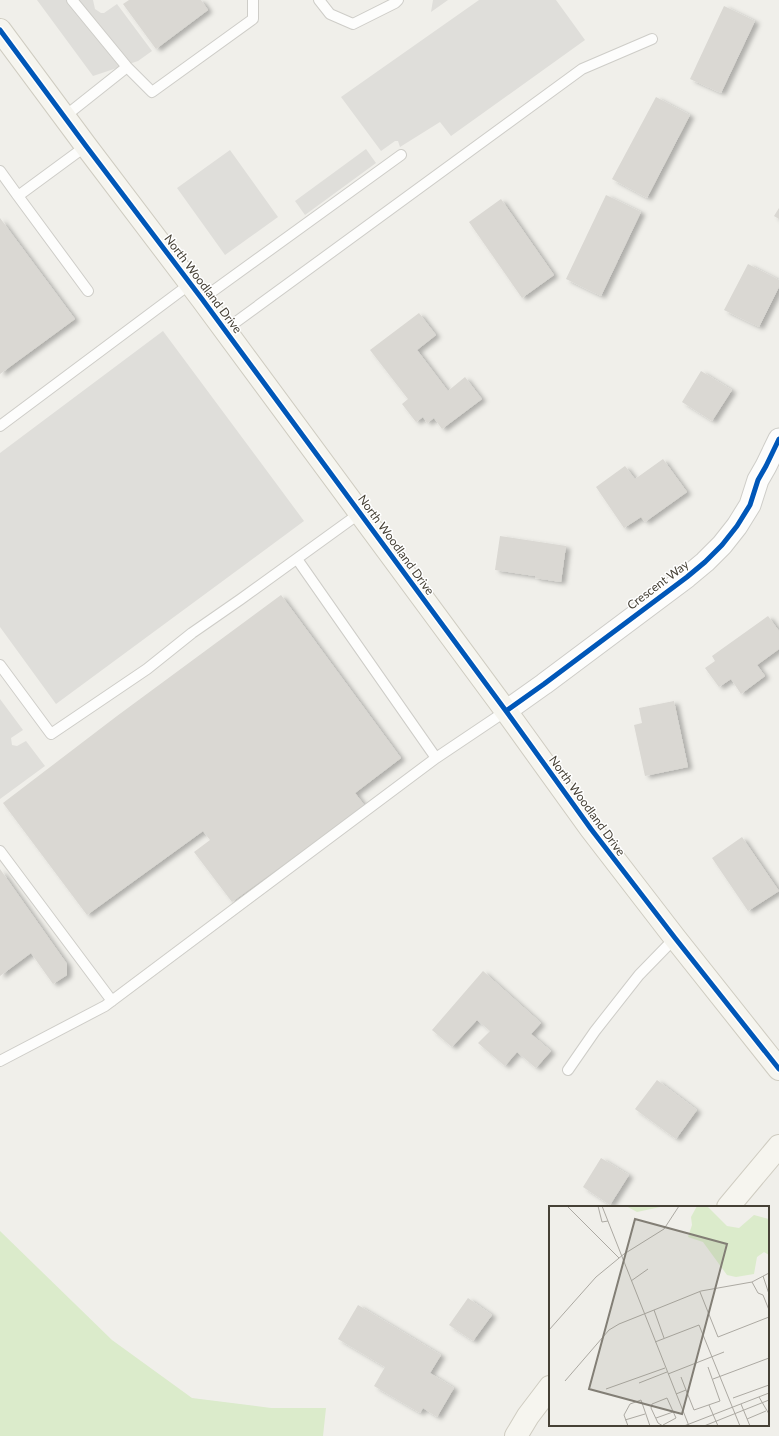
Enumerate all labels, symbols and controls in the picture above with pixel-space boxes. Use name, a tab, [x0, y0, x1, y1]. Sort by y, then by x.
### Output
street label: North Woodland Drive	[161, 231, 246, 336]
street label: North Woodland Drive	[355, 492, 438, 598]
street label: Crescent Way	[624, 556, 692, 613]
street label: North Woodland Drive	[546, 753, 629, 859]
inset map	[549, 1206, 769, 1426]

